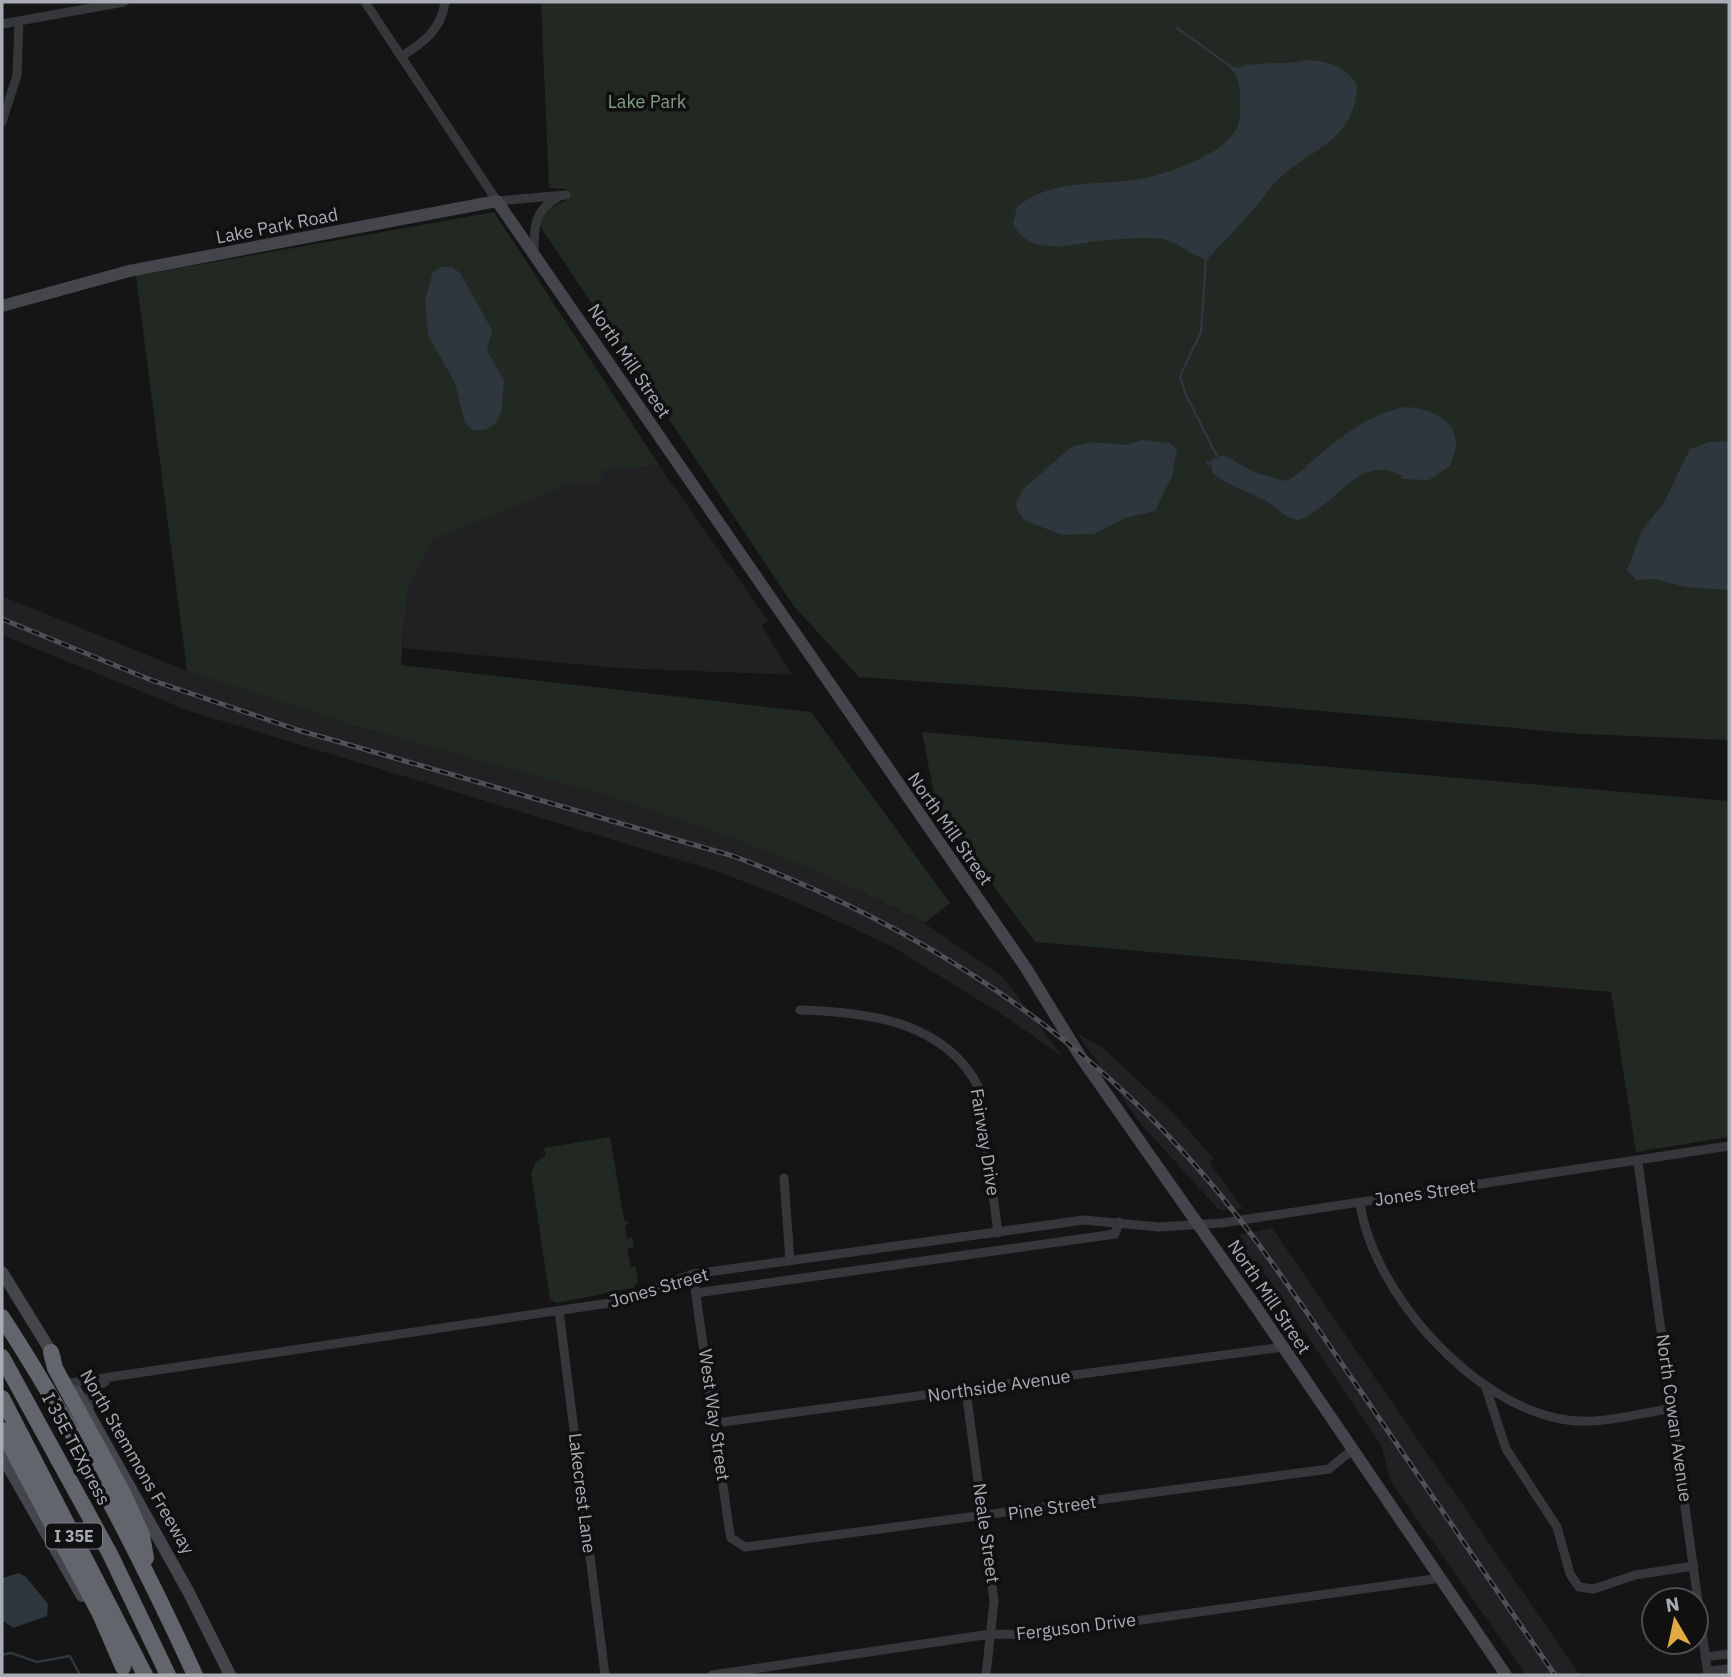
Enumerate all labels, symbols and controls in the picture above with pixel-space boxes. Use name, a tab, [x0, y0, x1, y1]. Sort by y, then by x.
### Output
park label: Lake Park	[608, 90, 687, 113]
street label: Lake Park Road	[214, 202, 340, 249]
street label: North Mill Street	[583, 299, 676, 422]
street label: North Mill Street	[903, 768, 998, 890]
street label: Fairway Drive	[966, 1087, 1005, 1197]
street label: Jones Street	[1373, 1174, 1477, 1211]
street label: North Mill Street	[1223, 1235, 1316, 1358]
street label: Jones Street	[607, 1262, 711, 1313]
street label: North Cowan Avenue	[1651, 1333, 1698, 1503]
street label: West Way Street	[694, 1348, 735, 1482]
street label: Northside Avenue	[926, 1364, 1072, 1407]
street label: North Stemmons Freeway	[75, 1365, 200, 1558]
street label: I 35E TEXpress	[37, 1389, 116, 1509]
street label: Lakecrest Lane	[564, 1431, 601, 1555]
street label: Neale Street	[968, 1482, 1005, 1584]
street label: Pine Street	[1006, 1490, 1098, 1525]
road number: I 35E	[46, 1524, 102, 1548]
north arrow	[1640, 1586, 1710, 1656]
text: N	[1664, 1591, 1681, 1617]
street label: Ferguson Drive	[1015, 1608, 1137, 1645]

